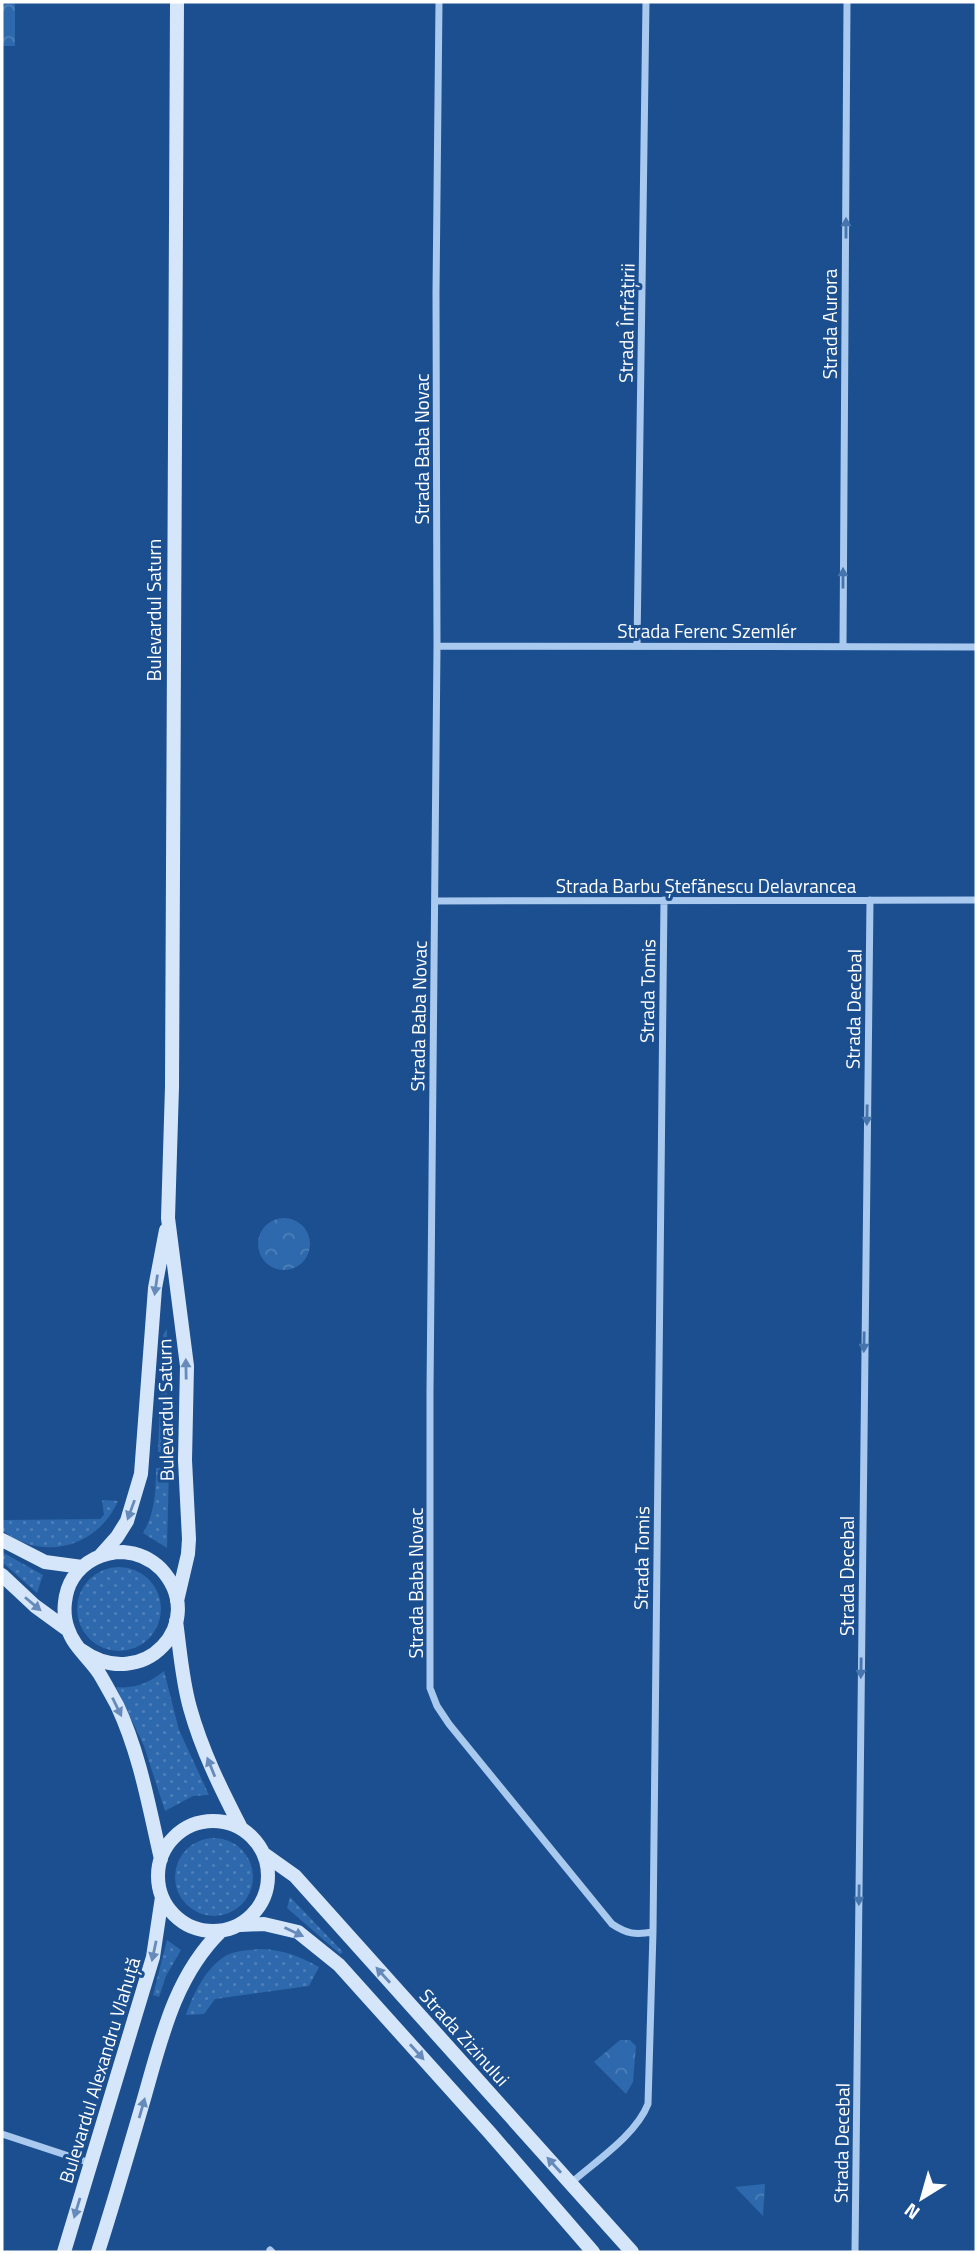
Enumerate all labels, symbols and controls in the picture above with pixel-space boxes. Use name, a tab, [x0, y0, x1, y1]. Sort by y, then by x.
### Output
one-way arrow	[840, 217, 852, 239]
street label: Strada Înfrățirii	[610, 263, 642, 383]
street label: Strada Aurora	[815, 268, 844, 379]
street label: Strada Baba Novac	[407, 374, 436, 524]
street label: Bulevardul Saturn	[139, 539, 168, 681]
one-way arrow	[837, 567, 849, 589]
street label: Strada Ferenc Szemlér	[617, 616, 797, 645]
street label: Strada Barbu Ștefănescu Delavrancea	[556, 871, 857, 900]
street label: Strada Tomis	[632, 939, 662, 1043]
street label: Strada Baba Novac	[402, 940, 434, 1092]
street label: Strada Decebal	[837, 949, 869, 1069]
one-way arrow	[862, 1104, 873, 1126]
one-way arrow	[150, 1274, 161, 1296]
one-way arrow	[858, 1332, 870, 1354]
street label: Bulevardul Saturn	[149, 1338, 181, 1482]
one-way arrow	[180, 1358, 192, 1380]
one-way arrow	[125, 1500, 136, 1521]
street label: Strada Tomis	[626, 1506, 656, 1610]
street label: Strada Baba Novac	[401, 1508, 430, 1658]
street label: Strada Decebal	[832, 1516, 861, 1636]
one-way arrow	[25, 1596, 42, 1611]
one-way arrow	[856, 1657, 867, 1679]
one-way arrow	[112, 1697, 123, 1717]
one-way arrow	[205, 1757, 216, 1778]
one-way arrow	[853, 1885, 865, 1907]
one-way arrow	[284, 1926, 304, 1938]
one-way arrow	[148, 1940, 159, 1962]
street label: Bulevardul Alexandru Vlahuță	[51, 1953, 147, 2187]
one-way arrow	[375, 1966, 391, 1984]
street label: Strada Zizinului	[413, 1982, 517, 2092]
one-way arrow	[409, 2044, 425, 2061]
street label: Strada Decebal	[825, 2083, 857, 2203]
one-way arrow	[137, 2097, 147, 2118]
one-way arrow	[546, 2156, 562, 2174]
north arrow	[887, 2163, 957, 2233]
text: N	[897, 2196, 925, 2228]
one-way arrow	[72, 2198, 82, 2219]

